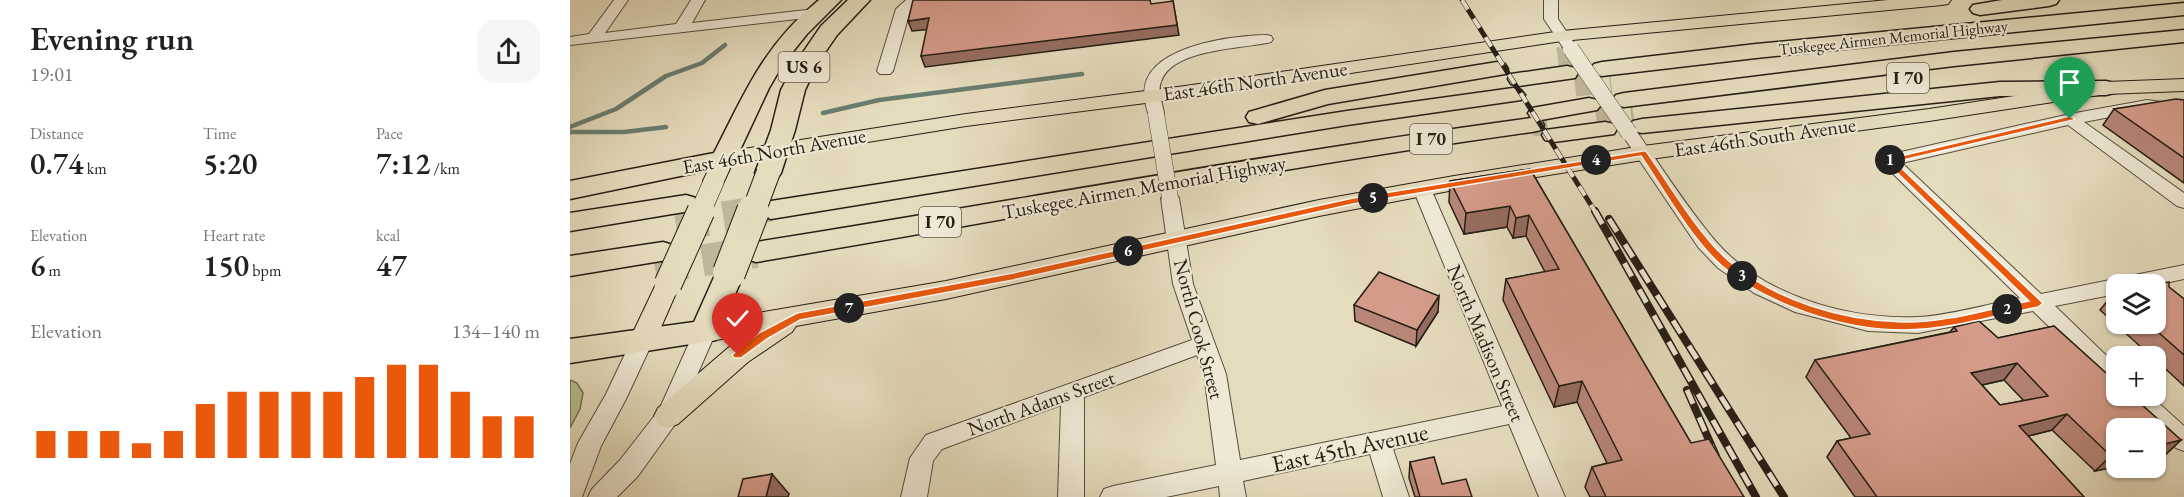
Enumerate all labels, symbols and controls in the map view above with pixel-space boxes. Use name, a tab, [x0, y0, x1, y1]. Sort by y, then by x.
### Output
street label: Tuskegee Airmen Memorial Highway	[1777, 15, 2010, 60]
text: Evening run	[30, 17, 194, 60]
button: share	[477, 20, 540, 83]
road number: US 6	[778, 52, 830, 82]
street label: East 46th North Avenue	[1161, 55, 1349, 107]
pin	[2044, 57, 2095, 119]
text: 19:01	[30, 61, 73, 87]
road number: I 70	[1887, 63, 1929, 93]
icon: arrive	[2053, 66, 2086, 99]
street label: East 46th South Avenue	[1673, 111, 1858, 163]
street label: East 46th North Avenue	[680, 122, 868, 180]
text: Distance	[30, 123, 83, 144]
text: Time	[203, 123, 236, 144]
text: Pace	[376, 123, 403, 144]
road number: I 70	[1410, 124, 1452, 154]
text: 0.74	[30, 144, 83, 183]
text: 5:20	[203, 144, 257, 183]
text: 7:12	[376, 144, 430, 183]
pin: 4	[1581, 145, 1611, 175]
pin: 1	[1875, 145, 1905, 175]
street label: Tuskegee Airmen Memorial Highway	[1000, 149, 1288, 225]
text: 4	[1592, 149, 1600, 170]
text: 1	[1886, 149, 1894, 170]
text: km	[83, 158, 107, 179]
text: /km	[430, 158, 460, 179]
pin: 5	[1358, 183, 1388, 213]
text: 5	[1369, 187, 1377, 208]
road number: I 70	[919, 207, 961, 237]
text: Elevation	[30, 225, 88, 246]
text: Heart rate	[203, 225, 265, 246]
text: kcal	[376, 225, 400, 246]
pin: 6	[1113, 236, 1143, 266]
text: 6	[1124, 240, 1132, 261]
text: 6	[30, 246, 45, 285]
text: 150	[203, 246, 249, 285]
text: 47	[376, 246, 407, 285]
street label: North Cook Street	[1168, 256, 1230, 403]
text: m	[45, 260, 61, 281]
text: bpm	[249, 260, 281, 281]
street label: North Madison Street	[1441, 260, 1531, 426]
pin: 3	[1727, 261, 1757, 291]
text: 3	[1738, 265, 1746, 286]
map controls	[2106, 274, 2166, 478]
button: layers	[2106, 274, 2166, 334]
pin	[712, 293, 763, 355]
pin: 7	[834, 293, 864, 323]
pin: 2	[1992, 294, 2022, 324]
text: 7	[845, 297, 853, 318]
text: 2	[2003, 298, 2011, 319]
icon: check	[721, 302, 754, 335]
text: Elevation	[30, 318, 102, 344]
text: 134–140 m	[452, 318, 540, 344]
button: +	[2106, 346, 2166, 406]
street label: North Adams Street	[964, 364, 1119, 442]
street label: East 45th Avenue	[1269, 416, 1431, 479]
button: −	[2106, 418, 2166, 478]

